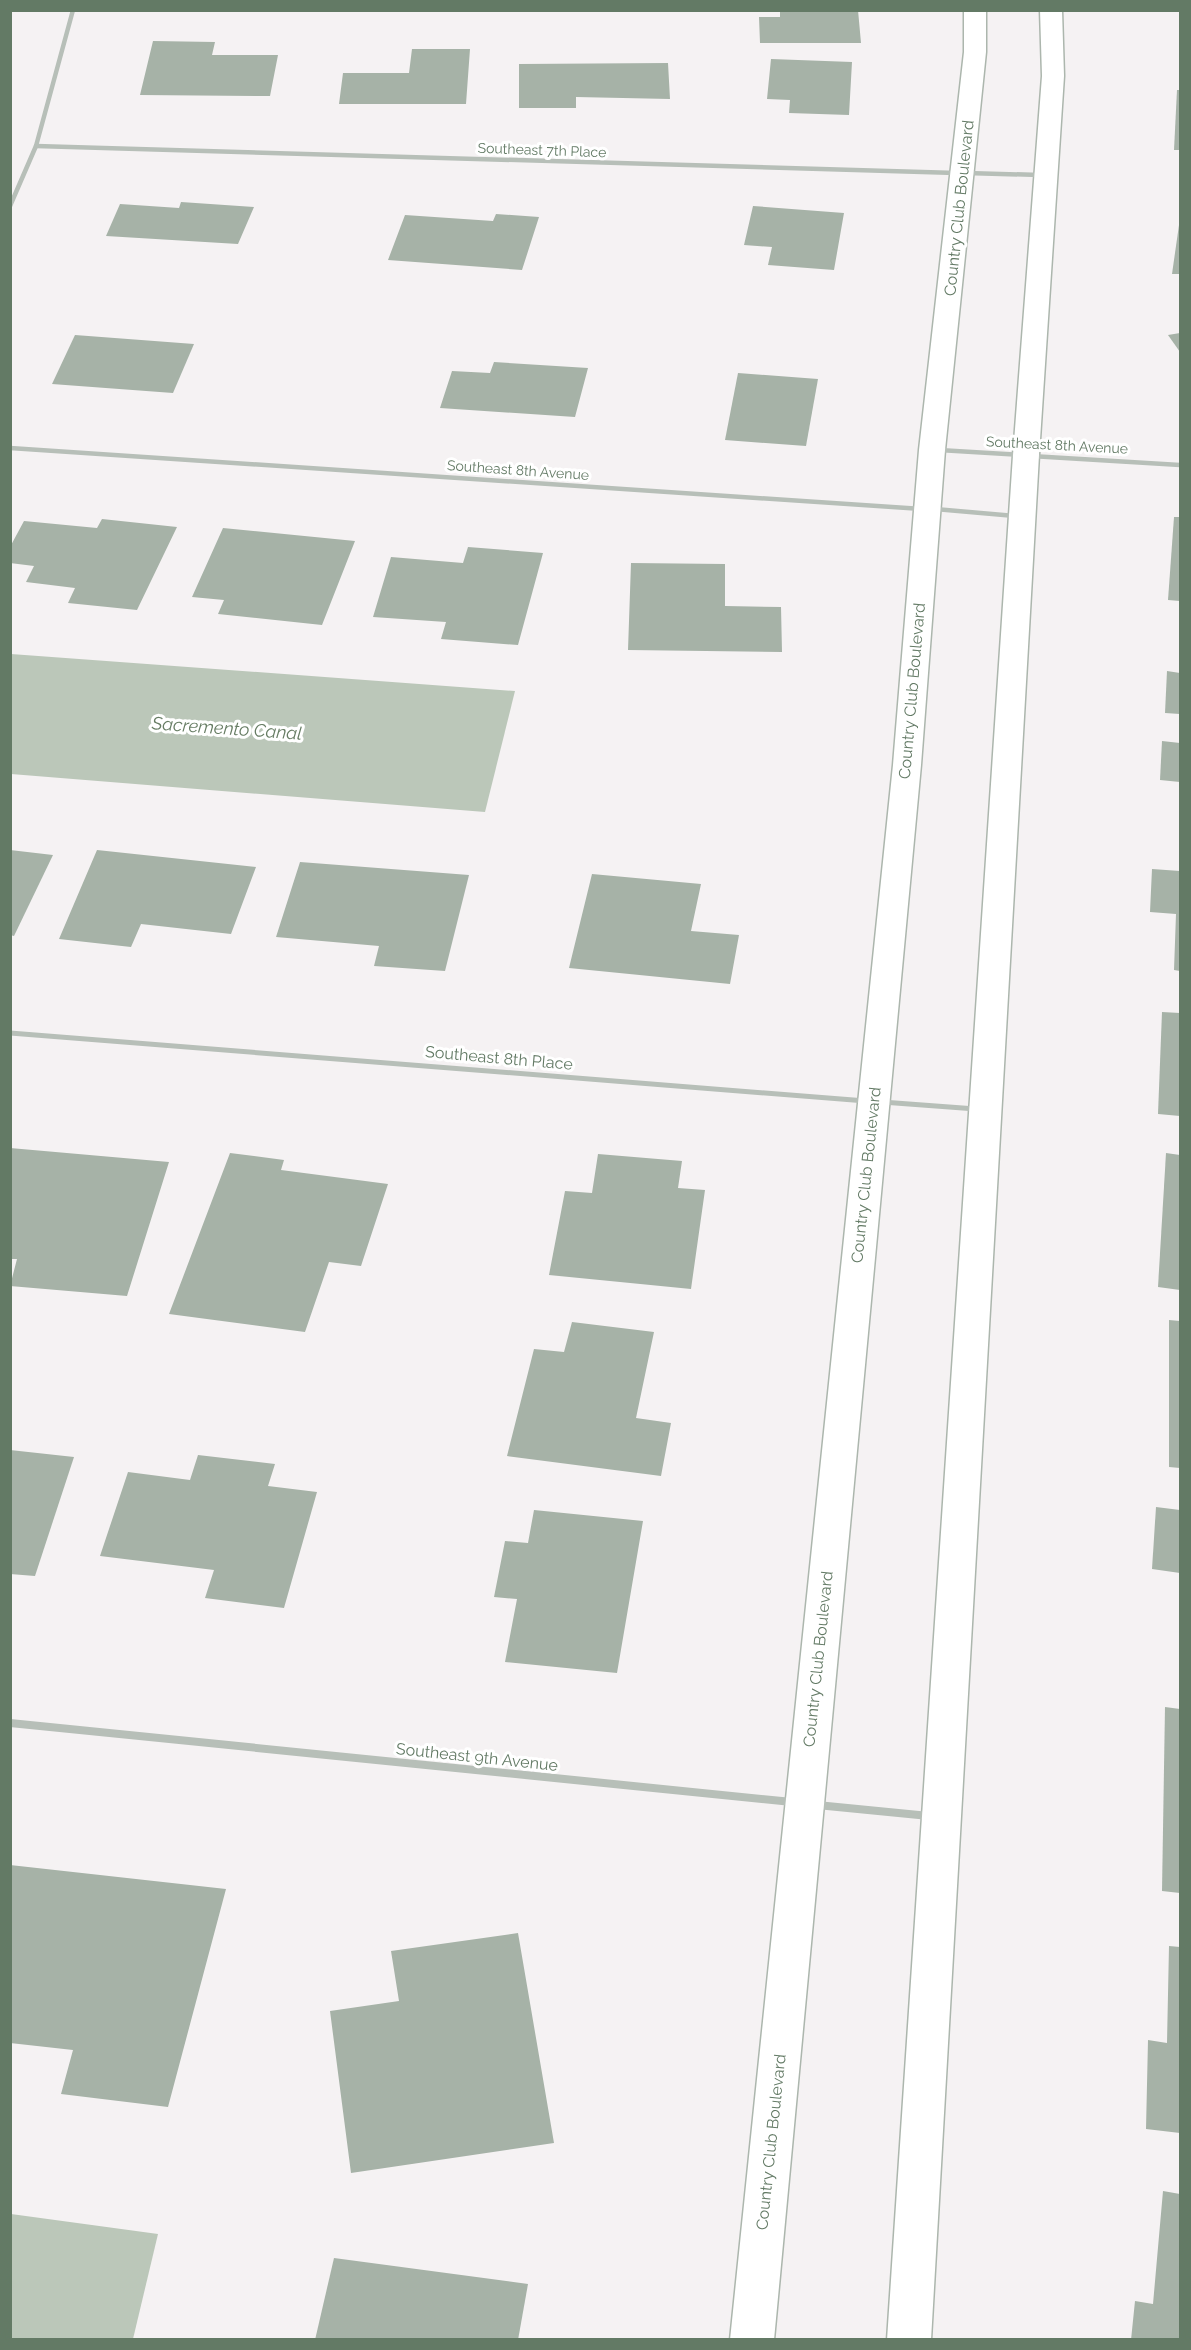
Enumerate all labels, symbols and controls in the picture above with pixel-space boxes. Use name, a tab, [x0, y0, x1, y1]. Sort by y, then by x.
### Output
street label: Country Club Boulevard	[940, 119, 978, 297]
street label: Southeast 7th Place	[477, 140, 607, 160]
street label: Southeast 8th Avenue	[986, 433, 1128, 457]
street label: Southeast 8th Avenue	[446, 457, 590, 483]
street label: Country Club Boulevard	[895, 602, 929, 780]
water label: Sacremento Canal	[150, 712, 303, 744]
street label: Southeast 8th Place	[424, 1042, 574, 1074]
street label: Country Club Boulevard	[847, 1086, 885, 1264]
street label: Country Club Boulevard	[799, 1570, 837, 1748]
street label: Southeast 9th Avenue	[395, 1739, 559, 1775]
street label: Country Club Boulevard	[752, 2053, 790, 2231]

